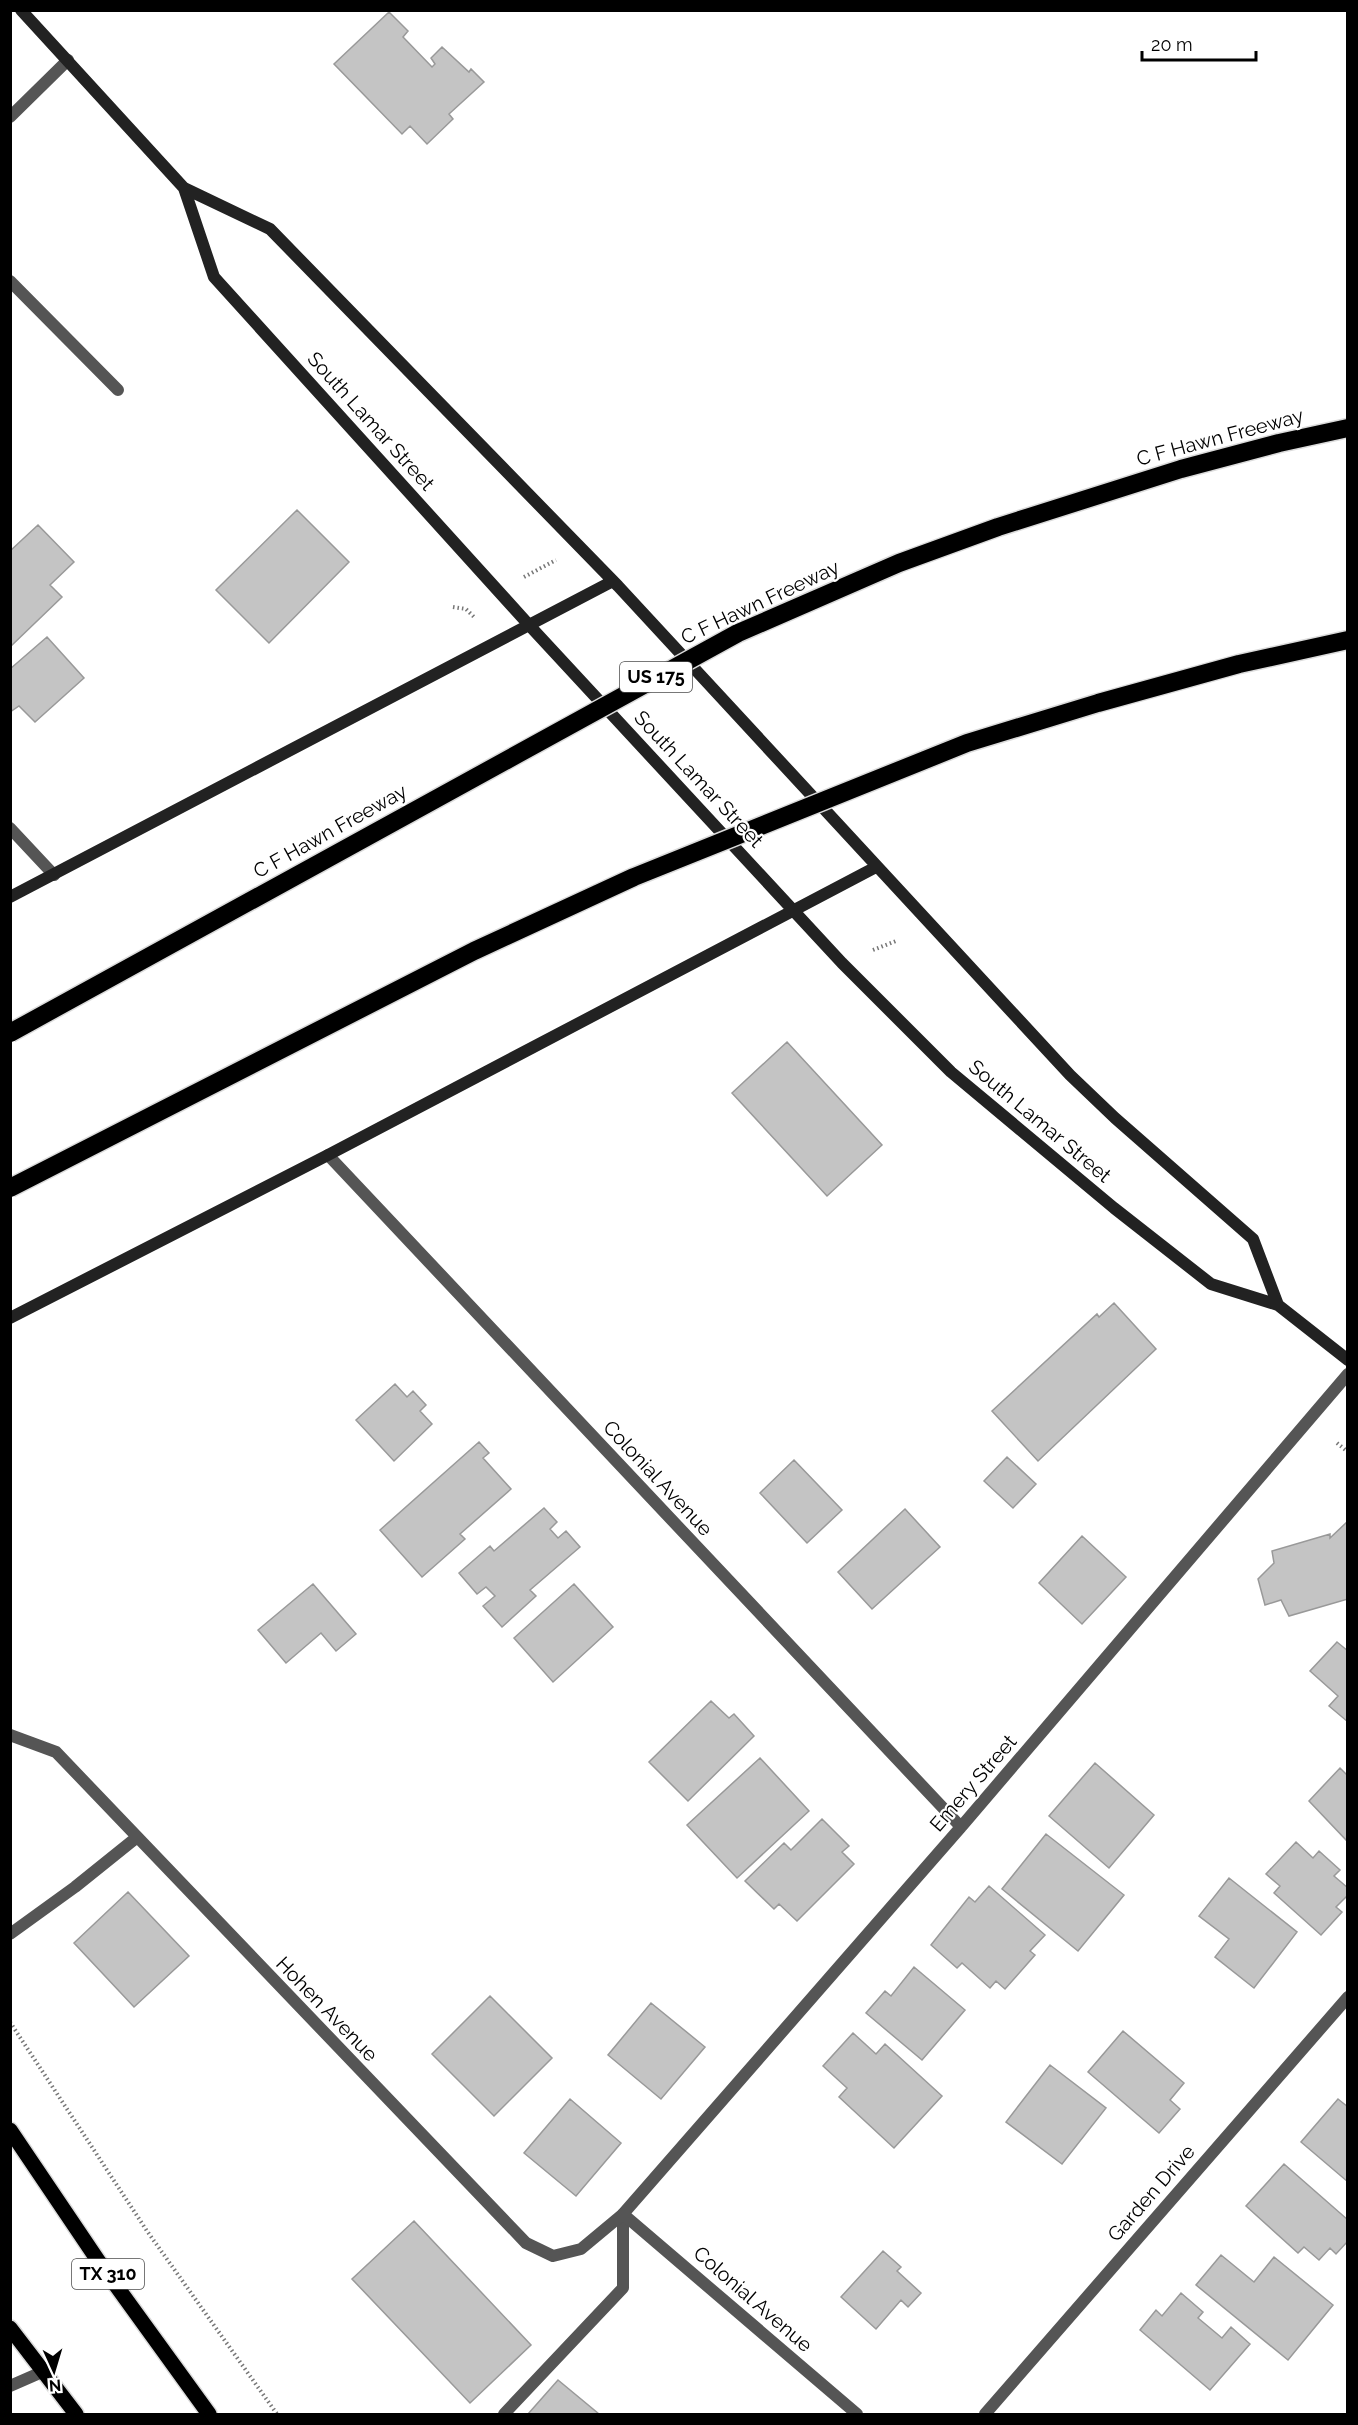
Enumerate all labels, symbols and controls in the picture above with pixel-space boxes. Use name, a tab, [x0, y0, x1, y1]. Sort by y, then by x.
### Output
scale bar	[1142, 24, 1256, 62]
text: 20 m	[1151, 34, 1193, 55]
street label: South Lamar Street	[302, 347, 440, 496]
street label: C F Hawn Freeway	[1134, 403, 1306, 471]
street label: C F Hawn Freeway	[677, 555, 843, 649]
road number: US 175	[620, 662, 692, 692]
street label: South Lamar Street	[629, 706, 769, 853]
street label: C F Hawn Freeway	[249, 779, 411, 883]
street label: South Lamar Street	[964, 1054, 1116, 1188]
street label: Colonial Avenue	[598, 1415, 718, 1541]
street label: Emery Street	[925, 1730, 1022, 1836]
street label: Hohen Avenue	[271, 1952, 383, 2067]
street label: Garden Drive	[1102, 2139, 1200, 2246]
street label: Colonial Avenue	[689, 2241, 817, 2357]
road number: TX 310	[72, 2259, 144, 2289]
north arrow	[24, 2341, 84, 2401]
text: N	[48, 2376, 62, 2395]

